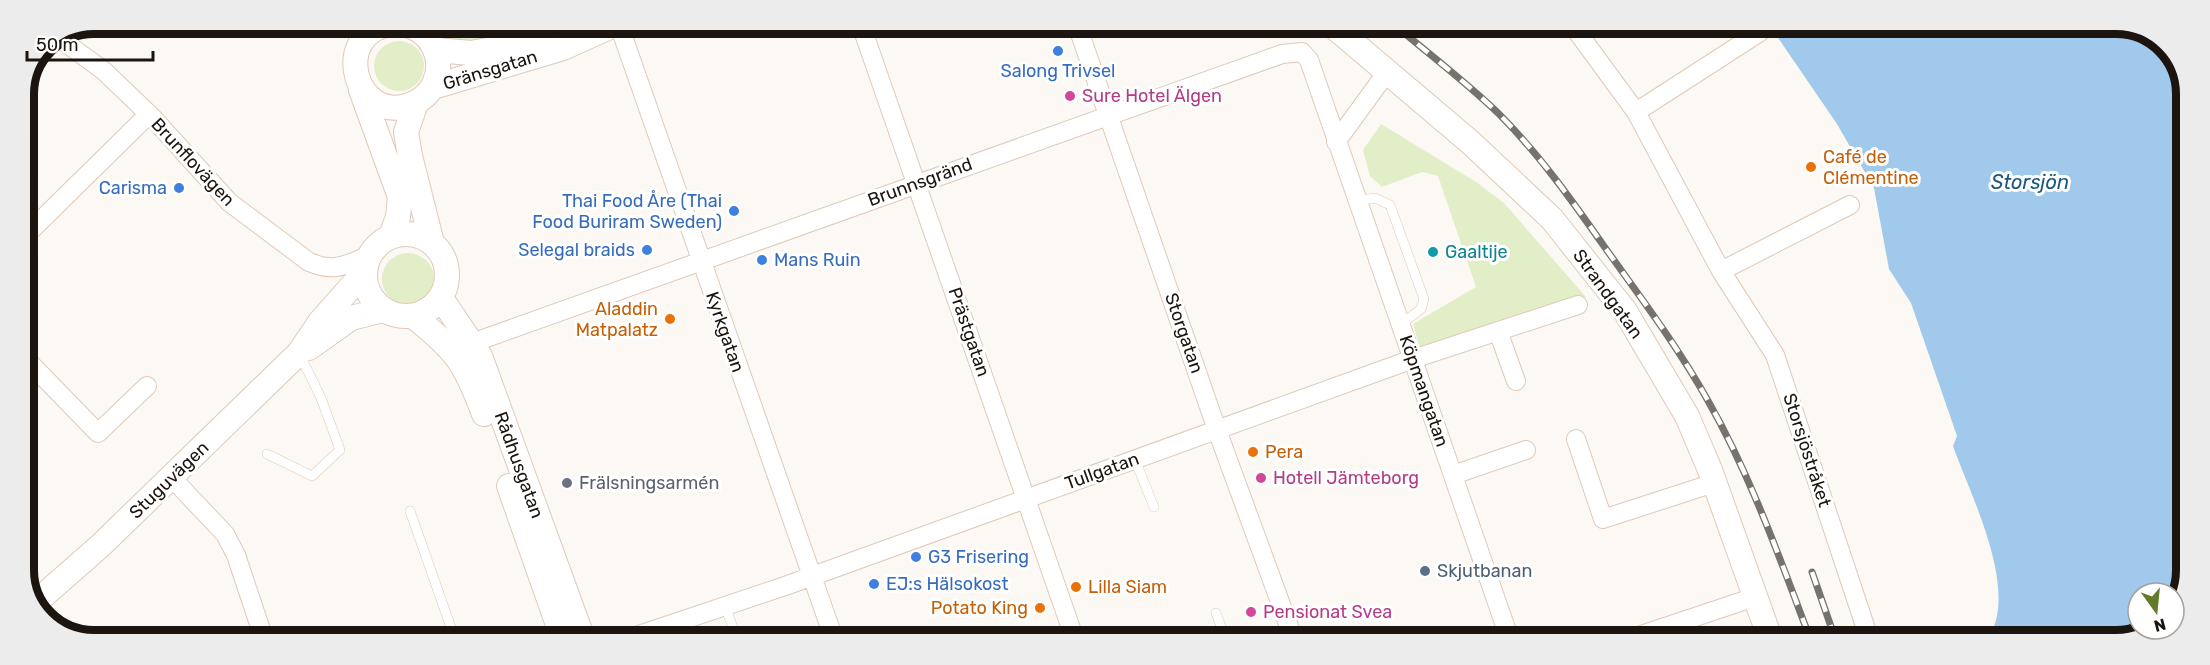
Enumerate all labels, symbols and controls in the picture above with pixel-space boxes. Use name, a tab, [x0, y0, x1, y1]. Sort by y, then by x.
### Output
scale bar	[27, 24, 153, 62]
text: 50 m	[36, 34, 79, 56]
marker: Salong Trivsel	[1051, 44, 1065, 58]
street label: Gränsgatan	[440, 45, 540, 95]
place label: Salong Trivsel	[1001, 60, 1115, 82]
place label: Sure Hotel Älgen	[1082, 85, 1222, 107]
marker: Sure Hotel Älgen	[1063, 89, 1077, 103]
street label: Brunflovägen	[147, 113, 239, 211]
place label: Café de Clémentine	[1823, 146, 1919, 189]
street label: Brunnsgränd	[865, 153, 975, 211]
marker: Café de Clémentine	[1804, 160, 1818, 174]
water label: Storsjön	[1991, 170, 2069, 194]
place label: Carisma	[99, 177, 167, 199]
marker: Carisma	[172, 181, 186, 195]
place label: Thai Food Åre (Thai Food Buriram Sweden)	[532, 190, 722, 233]
marker: Thai Food Åre (Thai Food Buriram Sweden)	[727, 204, 741, 218]
place label: Selegal braids	[518, 239, 635, 261]
place label: Gaaltije	[1445, 241, 1508, 263]
marker: Selegal braids	[640, 243, 654, 257]
marker: Gaaltije	[1426, 245, 1440, 259]
street label: Strandgatan	[1568, 245, 1648, 343]
place label: Mans Ruin	[774, 249, 861, 271]
marker: Mans Ruin	[755, 253, 769, 267]
street label: Prästgatan	[943, 285, 995, 379]
street label: Kyrkgatan	[701, 289, 749, 375]
street label: Storgatan	[1160, 290, 1208, 376]
place label: Aladdin Matpalatz	[576, 298, 658, 341]
marker: Aladdin Matpalatz	[663, 312, 677, 326]
street label: Köpmangatan	[1395, 332, 1453, 450]
street label: Storsjöstråket	[1778, 390, 1836, 510]
street label: Rådhusgatan	[490, 409, 548, 521]
street label: Stuguvägen	[125, 437, 213, 523]
place label: Pera	[1265, 441, 1303, 463]
marker: Pera	[1246, 445, 1260, 459]
street label: Tullgatan	[1062, 447, 1142, 495]
place label: Hotell Jämteborg	[1273, 467, 1419, 489]
marker: Hotell Jämteborg	[1254, 471, 1268, 485]
place label: Frälsningsarmén	[579, 472, 719, 494]
marker: Frälsningsarmén	[560, 476, 574, 490]
place label: G3 Frisering	[928, 546, 1029, 568]
marker: G3 Frisering	[909, 550, 923, 564]
place label: Skjutbanan	[1437, 560, 1532, 582]
marker: Skjutbanan	[1418, 564, 1432, 578]
place label: EJ:s Hälsokost	[886, 573, 1009, 595]
place label: Lilla Siam	[1088, 576, 1167, 598]
marker: EJ:s Hälsokost	[867, 577, 881, 591]
marker: Lilla Siam	[1069, 580, 1083, 594]
north arrow	[2126, 581, 2186, 641]
place label: Potato King	[931, 597, 1028, 619]
marker: Potato King	[1033, 601, 1047, 615]
place label: Pensionat Svea	[1263, 601, 1392, 623]
marker: Pensionat Svea	[1244, 605, 1258, 619]
text: N	[2152, 614, 2168, 636]

